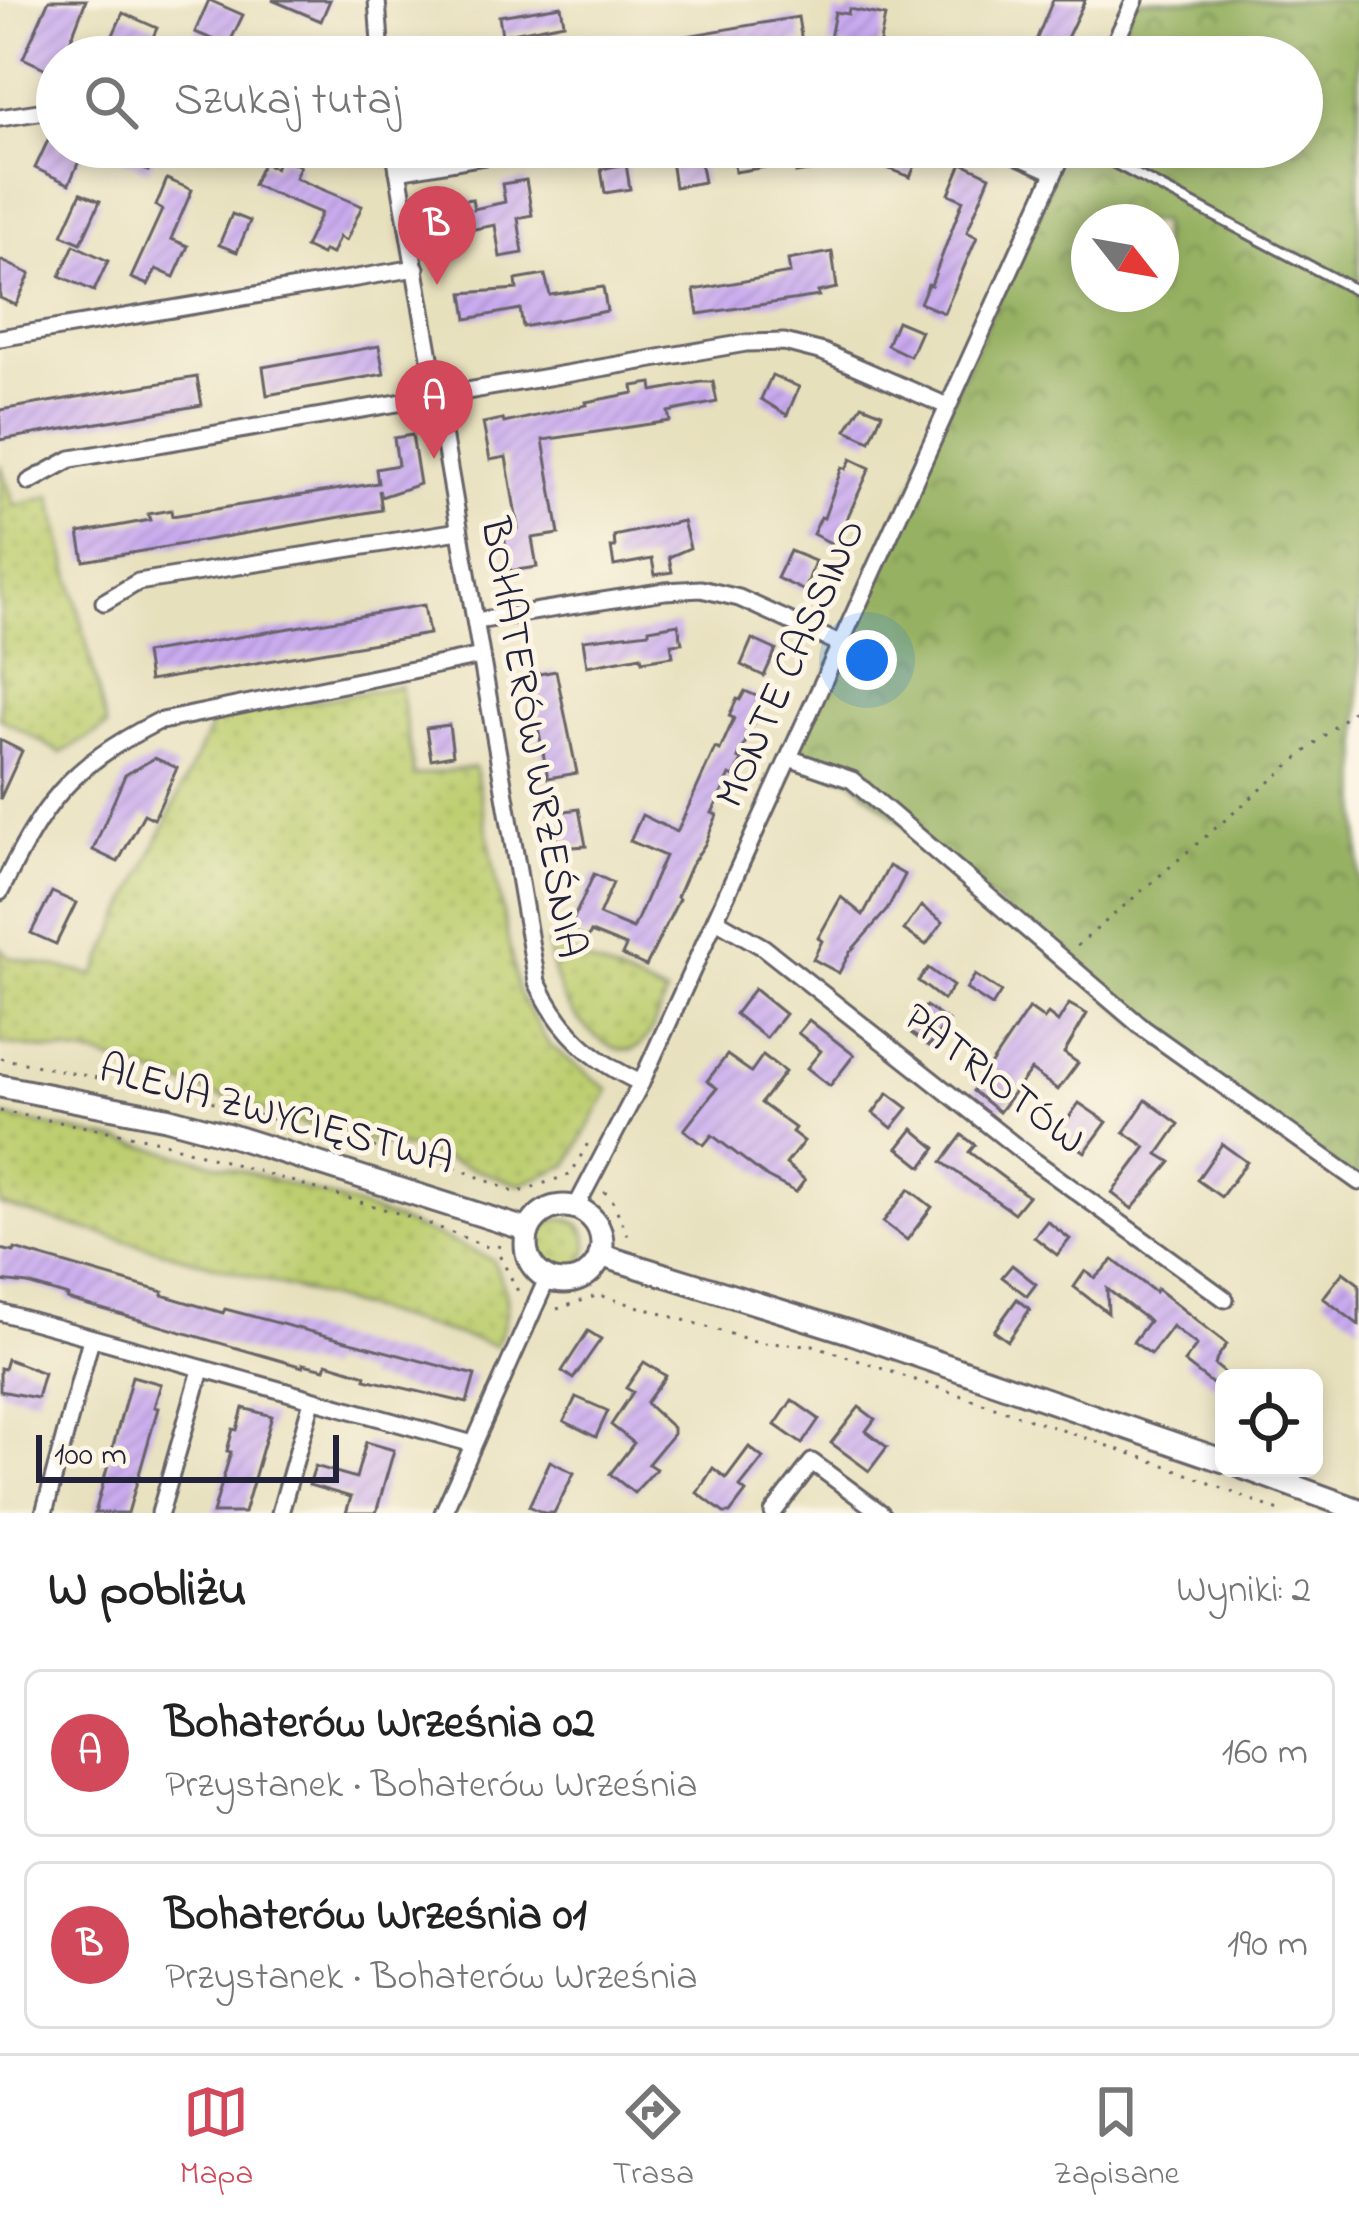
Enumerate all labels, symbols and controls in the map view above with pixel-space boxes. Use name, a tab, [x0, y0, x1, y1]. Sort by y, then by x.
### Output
search box	[36, 36, 1323, 168]
icon: search	[78, 69, 144, 135]
text: Szukaj tutaj	[174, 69, 401, 135]
pin: B	[398, 186, 476, 285]
north arrow	[1071, 204, 1179, 312]
pin: A	[395, 360, 473, 459]
street label: MONTE CASSINO	[701, 510, 883, 818]
street label: BOHATERÓW WRZEŚNIA	[462, 512, 600, 963]
your location	[837, 630, 897, 690]
street label: PATRIOTÓW	[889, 989, 1097, 1171]
street label: ALEJA ZWYCIĘSTWA	[92, 1039, 460, 1193]
map controls	[1215, 1369, 1323, 1477]
button: locate	[1215, 1369, 1323, 1477]
scale bar	[36, 1429, 339, 1482]
text: 100 m	[54, 1432, 127, 1480]
text: W pobliżu	[48, 1554, 247, 1629]
text: Wyniki: 2	[1176, 1563, 1311, 1620]
text: Bohaterów Września 02	[165, 1692, 595, 1758]
text: A	[78, 1725, 102, 1782]
text: 160 m	[1222, 1725, 1308, 1782]
text: Przystanek · Bohaterów Września	[165, 1758, 697, 1815]
text: Bohaterów Września 01	[165, 1884, 587, 1950]
text: B	[77, 1917, 103, 1974]
text: 190 m	[1227, 1917, 1308, 1974]
text: Przystanek · Bohaterów Września	[165, 1950, 697, 2007]
tab: Mapa	[180, 2079, 253, 2199]
tab: Trasa	[612, 2079, 694, 2199]
tab: Zapisane	[1053, 2079, 1179, 2199]

